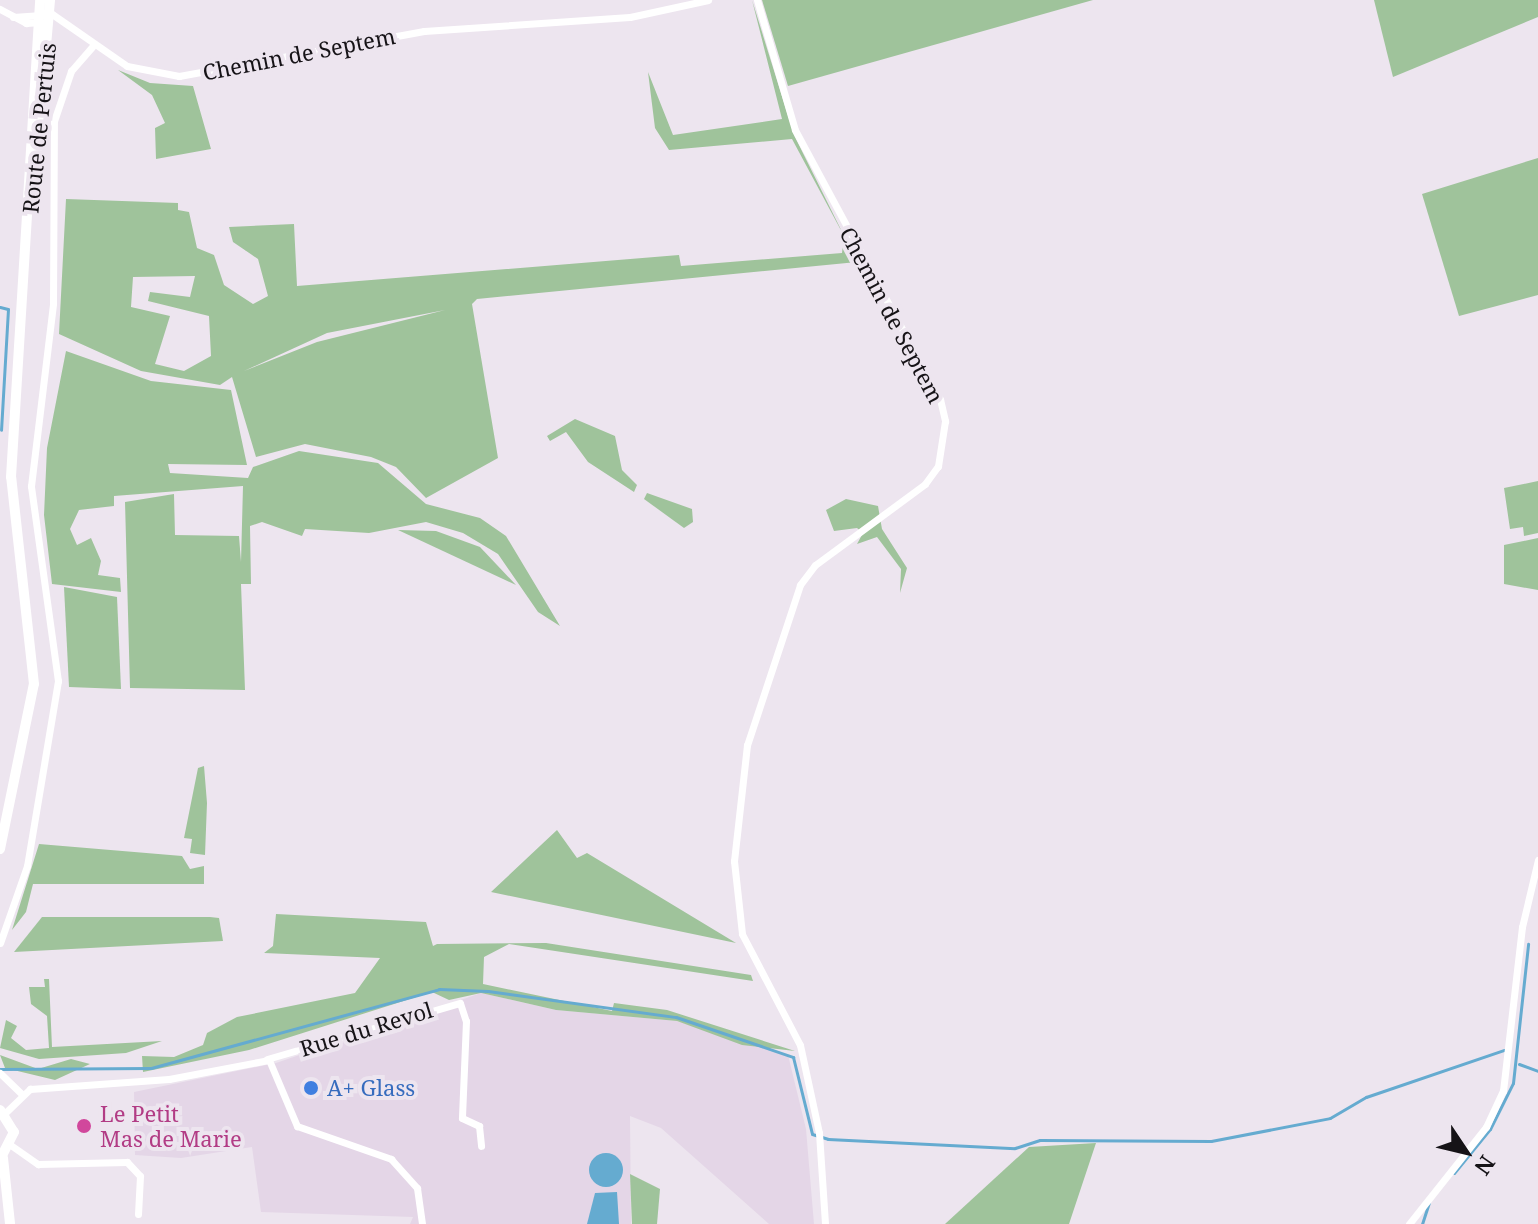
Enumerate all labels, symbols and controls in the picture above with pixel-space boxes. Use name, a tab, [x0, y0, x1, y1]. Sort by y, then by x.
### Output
street label: Chemin de Septem	[201, 22, 397, 86]
street label: Route de Pertuis	[17, 41, 61, 215]
street label: Chemin de Septem	[834, 222, 950, 408]
street label: Rue du Revol	[296, 996, 436, 1062]
place label: A+ Glass	[327, 1075, 415, 1101]
marker: A+ Glass	[302, 1079, 320, 1097]
place label: Le Petit Mas de Marie	[100, 1100, 242, 1152]
north arrow	[1426, 1112, 1506, 1192]
marker: Le Petit Mas de Marie	[75, 1117, 93, 1135]
text: N	[1468, 1150, 1503, 1181]

